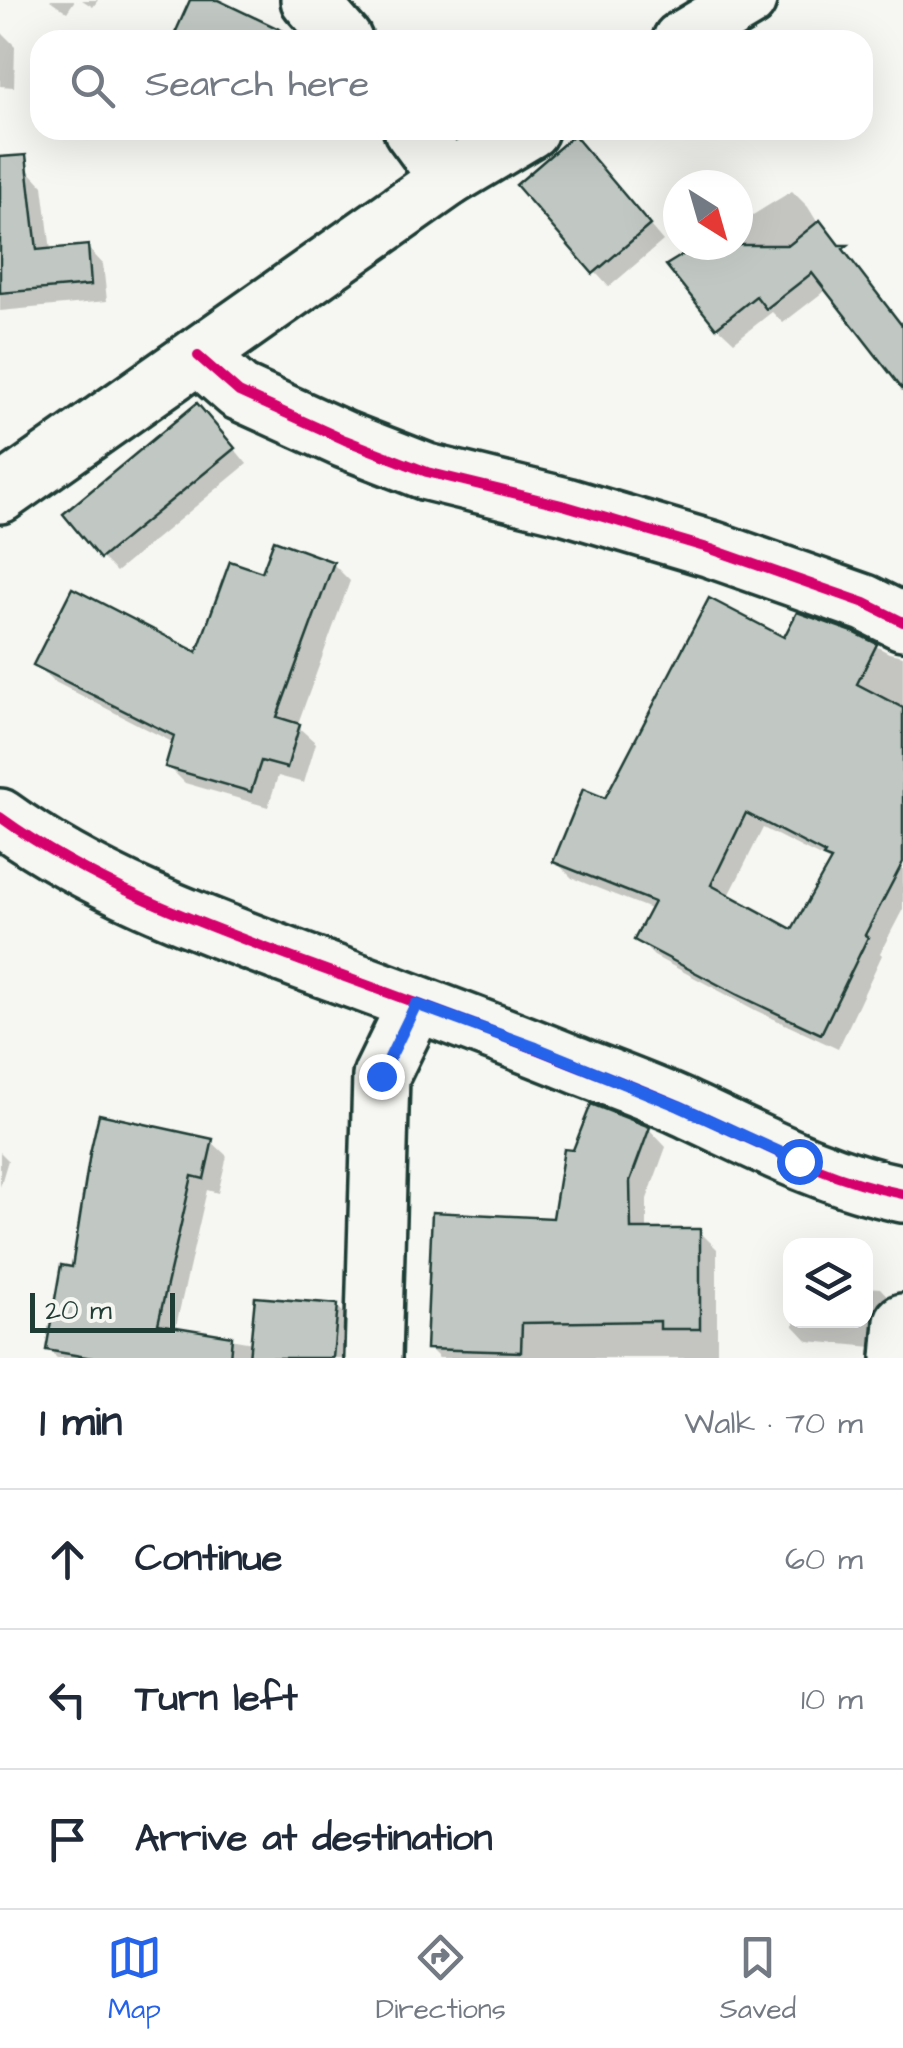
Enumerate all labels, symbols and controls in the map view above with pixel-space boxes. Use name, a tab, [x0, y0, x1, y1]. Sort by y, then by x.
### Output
search box	[30, 30, 873, 140]
icon: search	[65, 58, 120, 113]
text: Search here	[145, 59, 369, 111]
north arrow	[663, 170, 753, 260]
route end	[359, 1054, 405, 1100]
route start	[777, 1139, 823, 1185]
map controls	[783, 1238, 873, 1328]
button: layers	[783, 1238, 873, 1328]
scale bar	[30, 1288, 175, 1332]
text: 20 m	[45, 1291, 112, 1330]
text: 1 min	[40, 1394, 122, 1452]
text: Walk · 70 m	[684, 1401, 863, 1446]
icon: ahead	[40, 1532, 95, 1587]
text: Continue	[135, 1533, 282, 1585]
text: 60 m	[785, 1537, 863, 1582]
icon: left	[40, 1672, 95, 1727]
text: Turn left	[135, 1673, 298, 1725]
text: 10 m	[801, 1677, 863, 1722]
icon: arrive	[40, 1812, 95, 1867]
text: Arrive at destination	[135, 1813, 492, 1865]
tab: Map	[107, 1930, 162, 2029]
tab: Directions	[376, 1930, 506, 2029]
tab: Saved	[720, 1930, 796, 2029]

